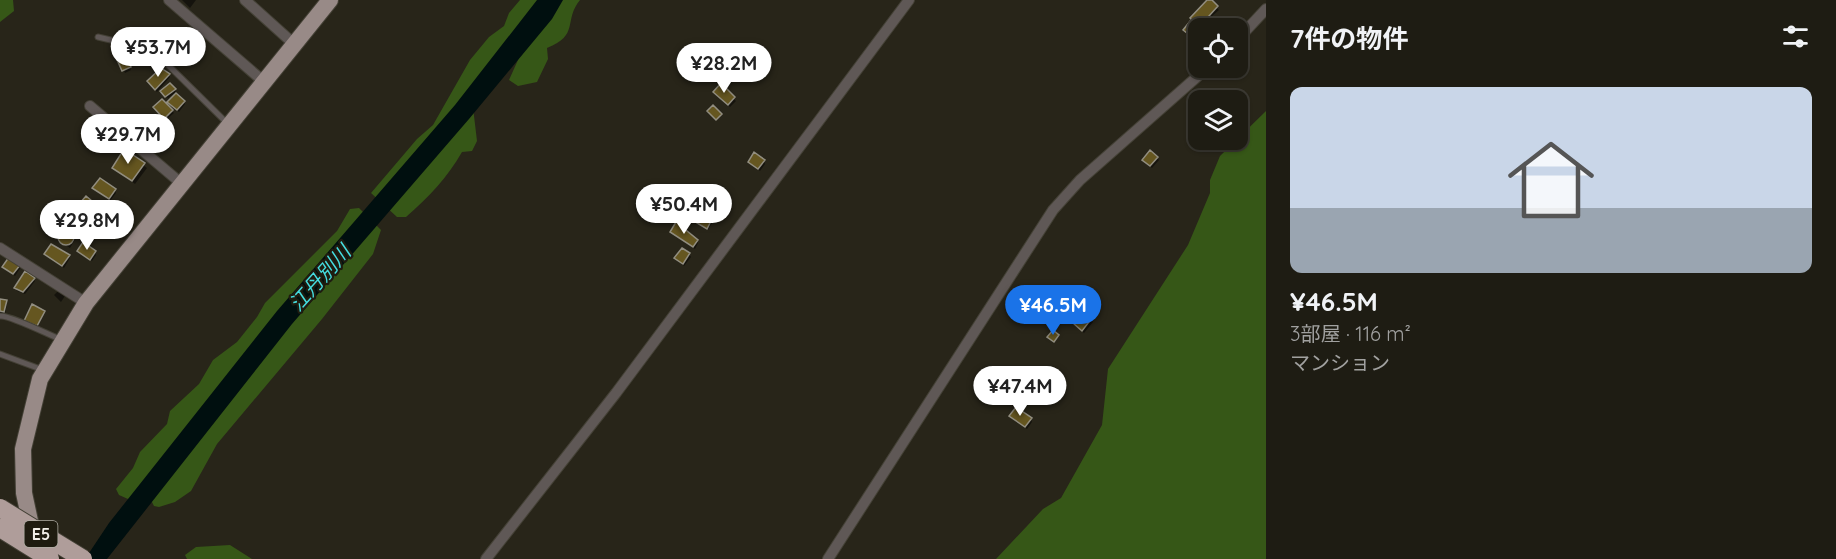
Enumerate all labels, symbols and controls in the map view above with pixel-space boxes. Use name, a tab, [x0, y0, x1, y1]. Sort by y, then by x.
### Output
map controls	[1188, 18, 1248, 150]
button: locate	[1188, 18, 1248, 78]
icon: filters	[1779, 20, 1812, 53]
text: 7件の物件	[1290, 22, 1408, 55]
pin: ¥53.7M	[109, 27, 207, 78]
text: ¥53.7M	[125, 34, 191, 59]
pin: ¥28.2M	[675, 43, 773, 94]
text: ¥28.2M	[691, 50, 758, 75]
button: layers	[1188, 90, 1248, 150]
pin: ¥29.7M	[79, 114, 177, 165]
text: ¥29.7M	[95, 121, 161, 146]
icon: home	[1497, 126, 1605, 234]
pin: ¥50.4M	[635, 184, 733, 235]
text: ¥50.4M	[650, 191, 718, 216]
pin: ¥29.8M	[38, 200, 136, 251]
text: ¥29.8M	[54, 207, 120, 232]
water label: 江丹別川	[284, 238, 357, 316]
pin: ¥46.5M	[1004, 285, 1102, 336]
text: ¥46.5M	[1290, 285, 1378, 318]
text: ¥46.5M	[1019, 292, 1087, 317]
text: 3部屋 · 116 m²	[1290, 321, 1411, 346]
text: マンション	[1290, 350, 1390, 375]
pin: ¥47.4M	[971, 366, 1069, 417]
text: ¥47.4M	[987, 373, 1053, 398]
road number: E5	[24, 521, 57, 547]

